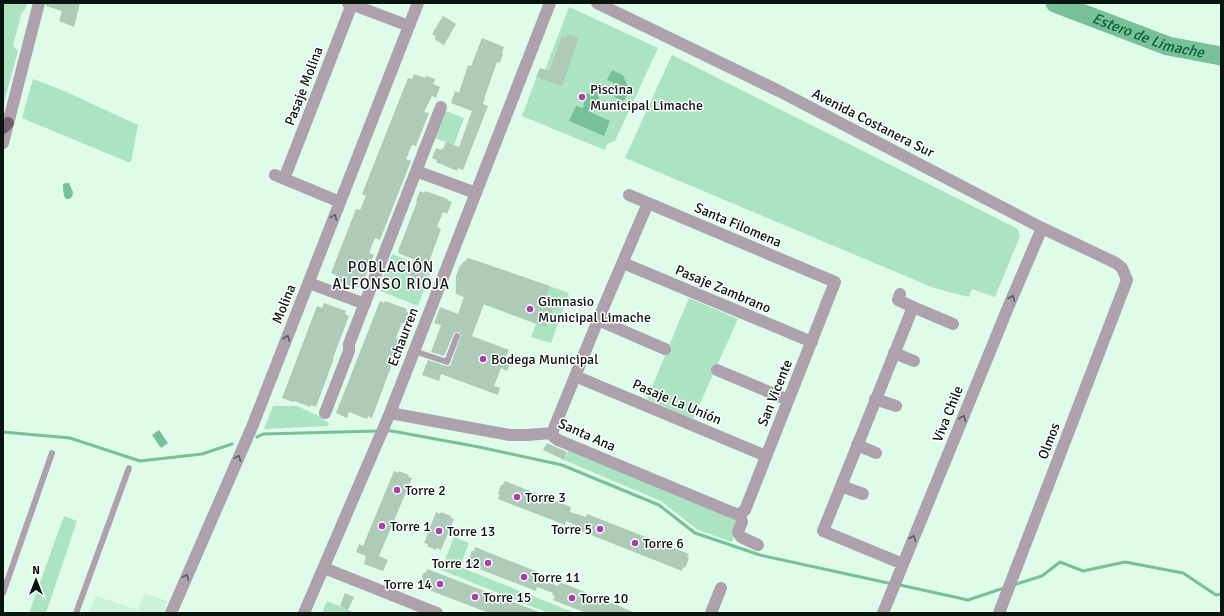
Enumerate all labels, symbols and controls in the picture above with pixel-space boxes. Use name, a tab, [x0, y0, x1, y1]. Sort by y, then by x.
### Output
water label: Estero de Limache	[1090, 9, 1207, 62]
street label: Pasaje Molina	[281, 44, 327, 128]
place label: Piscina Municipal Limache	[590, 81, 703, 114]
street label: Avenida Costanera Sur	[809, 85, 938, 162]
marker: Piscina Municipal Limache	[577, 92, 587, 102]
street label: Santa Filomena	[692, 199, 784, 251]
one-way arrow	[330, 213, 338, 220]
district label: POBLACIÓN ALFONSO RIOJA	[332, 257, 450, 293]
street label: Pasaje Zambrano	[673, 261, 773, 317]
street label: Molina	[268, 282, 300, 326]
place label: Gimnasio Municipal Limache	[538, 293, 651, 326]
one-way arrow	[1007, 294, 1015, 302]
marker: Gimnasio Municipal Limache	[525, 304, 535, 314]
street label: Echaurren	[384, 305, 422, 369]
one-way arrow	[282, 334, 290, 341]
place label: Bodega Municipal	[491, 351, 598, 368]
marker: Bodega Municipal	[478, 354, 488, 364]
street label: San Vicente	[754, 357, 796, 429]
street label: Pasaje La Unión	[630, 376, 724, 428]
street label: Viva Chile	[929, 383, 967, 445]
one-way arrow	[958, 414, 966, 421]
street label: Santa Ana	[556, 415, 618, 455]
street label: Olmos	[1034, 420, 1064, 462]
one-way arrow	[233, 455, 241, 462]
place label: Torre 2	[405, 482, 446, 499]
marker: Torre 2	[392, 485, 402, 495]
place label: Torre 3	[525, 489, 566, 506]
marker: Torre 3	[512, 492, 522, 502]
place label: Torre 1	[390, 518, 431, 535]
marker: Torre 1	[377, 521, 387, 531]
place label: Torre 5	[551, 521, 592, 538]
place label: Torre 13	[447, 523, 495, 540]
marker: Torre 5	[595, 524, 605, 534]
marker: Torre 13	[434, 526, 444, 536]
place label: Torre 6	[643, 535, 684, 552]
one-way arrow	[909, 535, 917, 542]
marker: Torre 6	[630, 538, 640, 548]
place label: Torre 12	[432, 555, 480, 572]
marker: Torre 12	[483, 558, 493, 568]
north arrow	[16, 560, 56, 600]
text: N	[32, 564, 40, 577]
place label: Torre 11	[532, 569, 580, 586]
marker: Torre 11	[519, 572, 529, 582]
one-way arrow	[181, 574, 189, 582]
place label: Torre 14	[384, 576, 432, 593]
marker: Torre 14	[435, 579, 445, 589]
place label: Torre 15	[483, 589, 531, 606]
place label: Torre 10	[580, 590, 628, 607]
marker: Torre 15	[470, 592, 480, 602]
marker: Torre 10	[567, 593, 577, 603]

